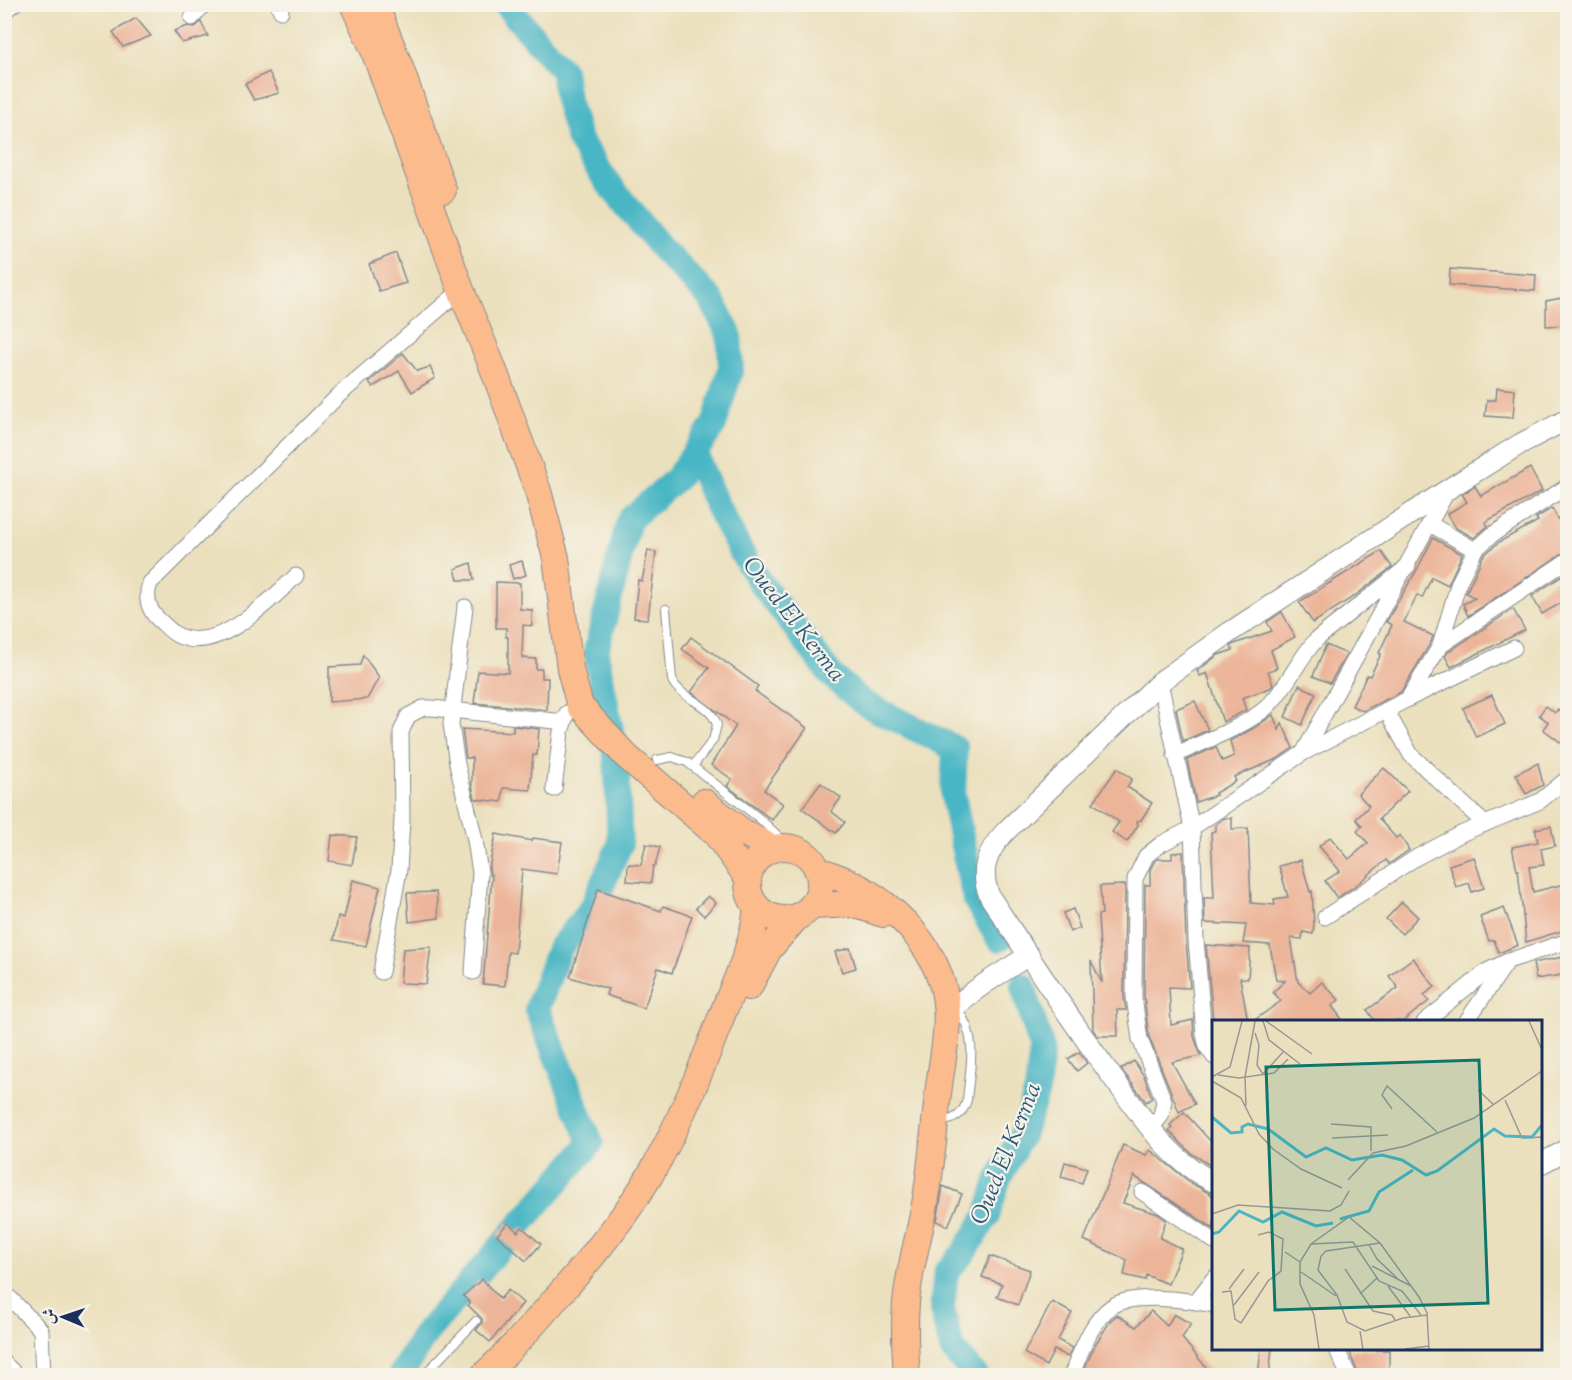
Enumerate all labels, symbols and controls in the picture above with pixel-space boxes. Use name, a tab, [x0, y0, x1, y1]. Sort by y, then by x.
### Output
water label: Oued El Kerma	[733, 550, 853, 690]
inset map	[1212, 1020, 1542, 1350]
water label: Oued El Kerma	[963, 1078, 1051, 1230]
north arrow	[33, 1287, 93, 1347]
text: ش	[39, 1308, 62, 1325]

